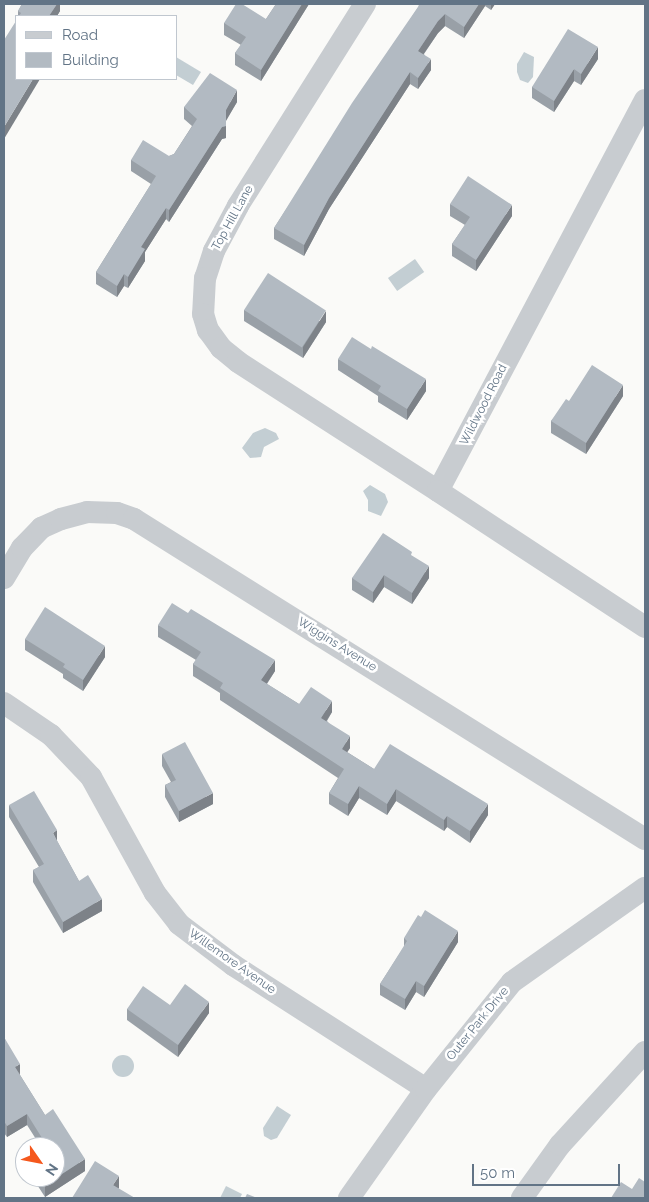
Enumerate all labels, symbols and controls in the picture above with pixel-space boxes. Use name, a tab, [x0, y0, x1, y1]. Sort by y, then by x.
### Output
legend	[15, 15, 178, 80]
text: Road	[62, 26, 98, 44]
text: Building	[62, 51, 119, 69]
street label: Top Hill Lane	[209, 183, 257, 253]
street label: Wildwood Road	[457, 362, 511, 448]
street label: Wiggins Avenue	[295, 615, 379, 675]
street label: Willemore Avenue	[186, 927, 278, 997]
street label: Outer Park Drive	[444, 984, 512, 1064]
north arrow	[15, 1137, 65, 1187]
scale bar	[474, 1154, 622, 1186]
text: N	[42, 1161, 61, 1178]
text: 50 m	[480, 1164, 515, 1182]

